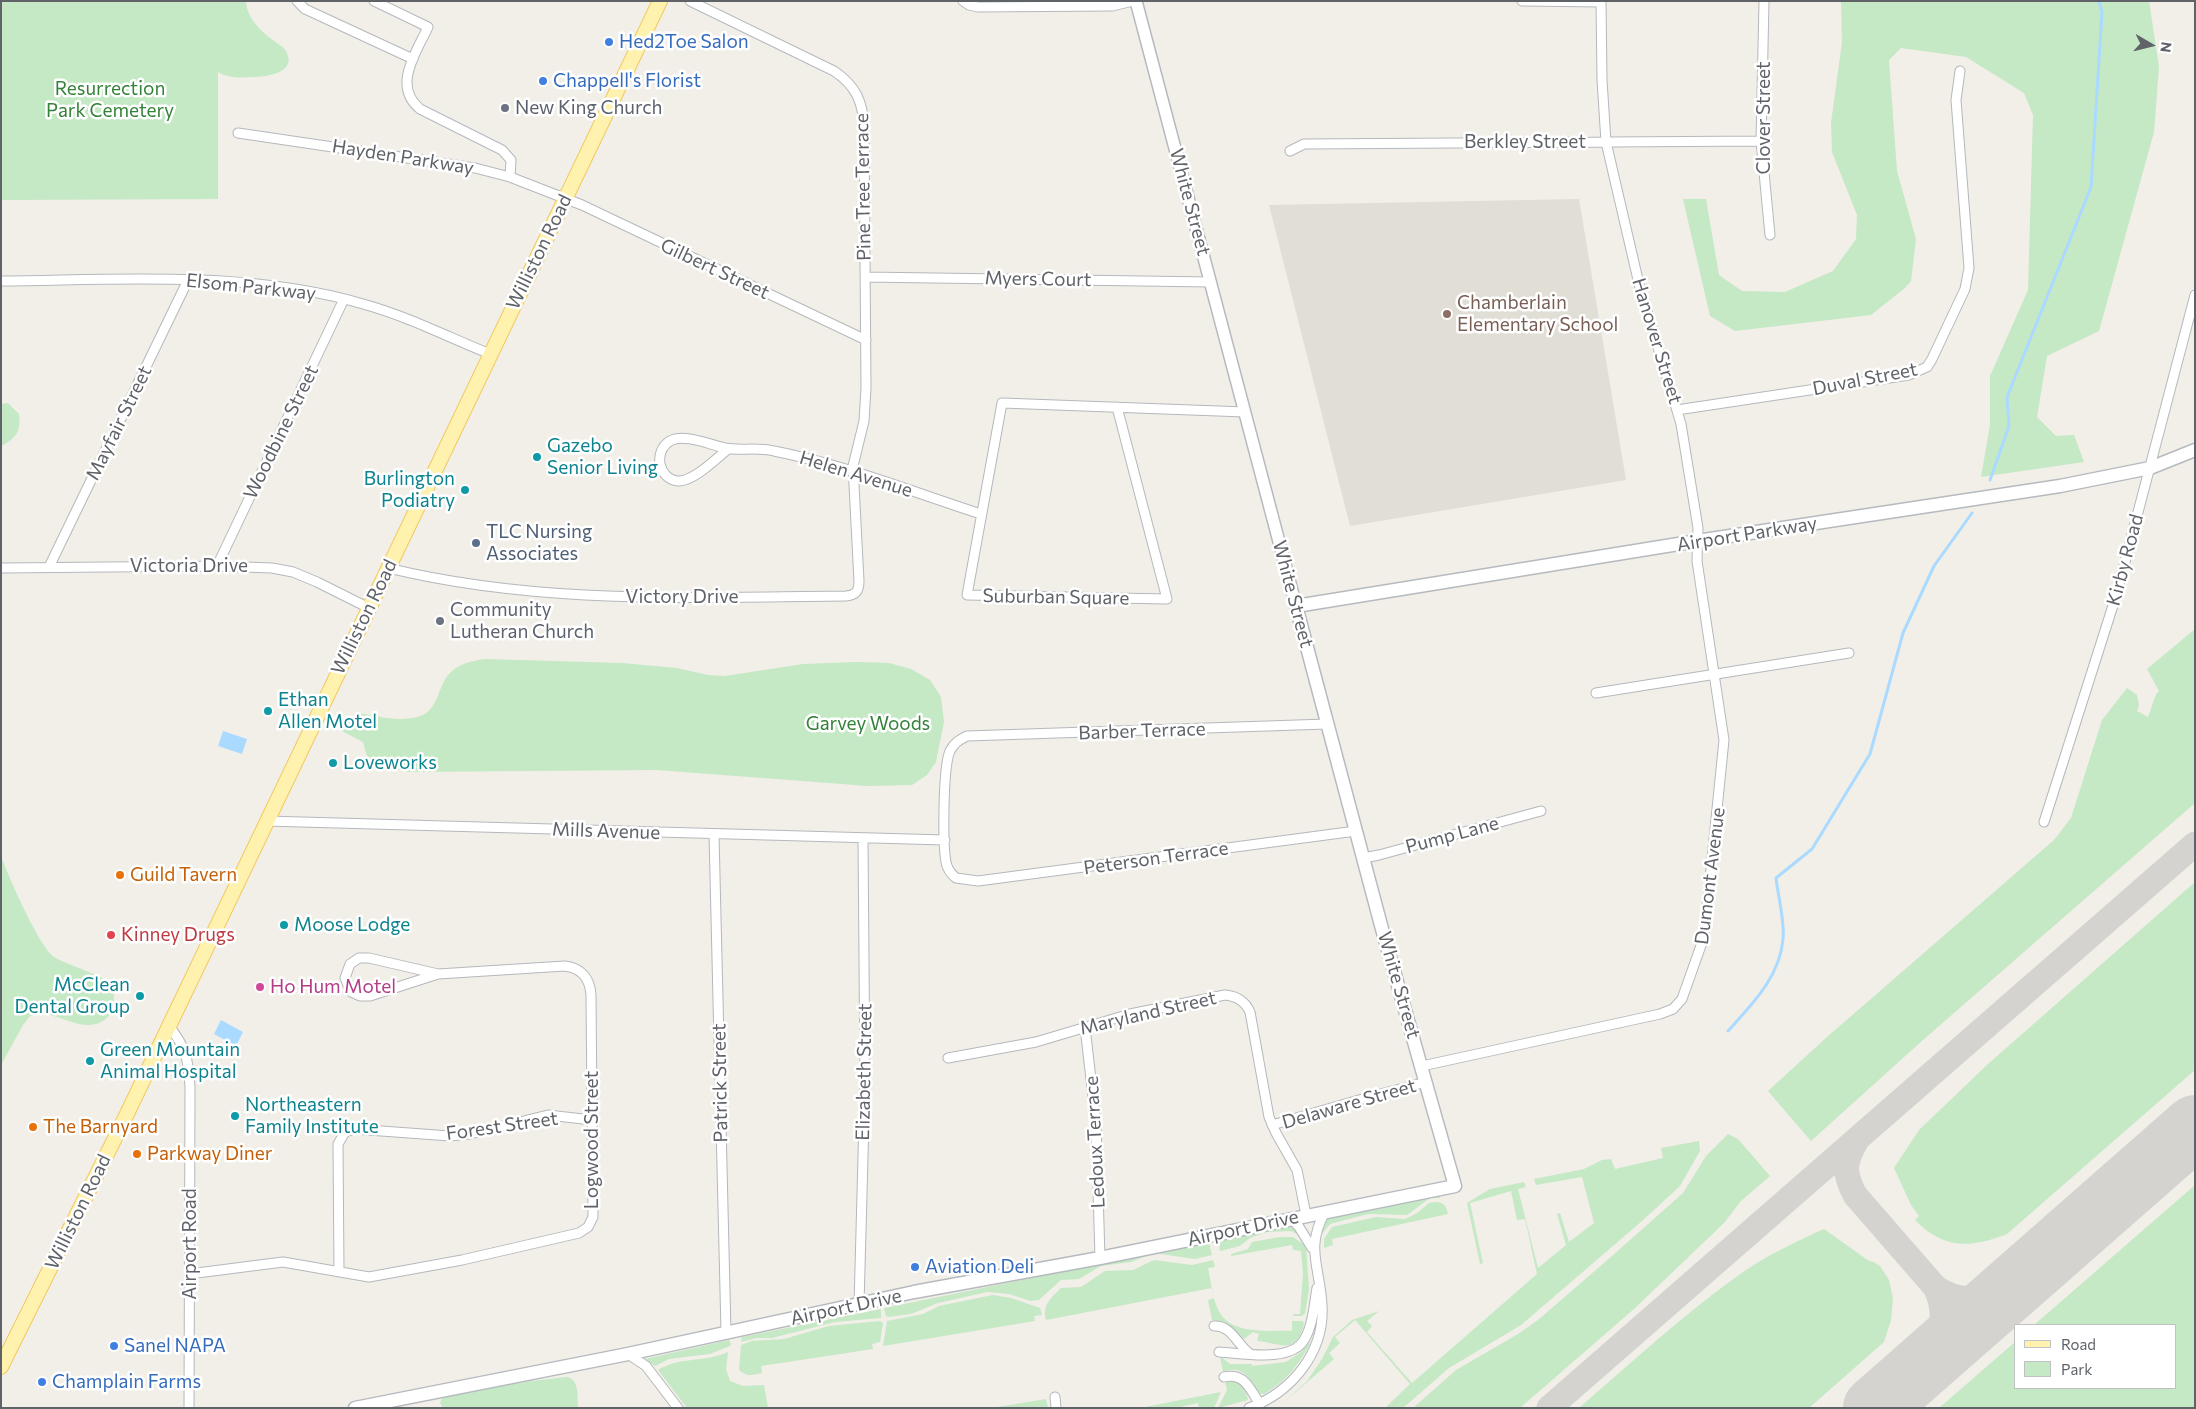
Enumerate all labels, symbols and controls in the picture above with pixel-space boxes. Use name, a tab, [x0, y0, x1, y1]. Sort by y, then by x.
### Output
north arrow	[2126, 20, 2176, 70]
place label: Hed2Toe Salon	[619, 31, 749, 53]
marker: Hed2Toe Salon	[603, 36, 615, 48]
text: N	[2157, 41, 2175, 54]
street label: Clover Street	[1753, 61, 1775, 175]
place label: Chappell's Florist	[553, 70, 701, 92]
marker: Chappell's Florist	[537, 75, 549, 87]
park label: Resurrection Park Cemetery	[46, 78, 174, 122]
place label: New King Church	[515, 97, 662, 119]
marker: New King Church	[499, 102, 511, 114]
street label: Pine Tree Terrace	[850, 113, 876, 261]
street label: Berkley Street	[1464, 131, 1586, 153]
street label: Hayden Parkway	[330, 135, 476, 179]
street label: White Street	[1165, 146, 1215, 258]
street label: Williston Road	[501, 191, 577, 313]
street label: Gilbert Street	[657, 234, 773, 304]
street label: Myers Court	[984, 267, 1092, 291]
street label: Elsom Parkway	[185, 269, 317, 305]
street label: Hanover Street	[1627, 275, 1687, 407]
place label: Chamberlain Elementary School	[1457, 292, 1618, 336]
marker: Chamberlain Elementary School	[1441, 308, 1453, 320]
street label: Duval Street	[1811, 358, 1919, 400]
street label: Woodbine Street	[239, 361, 323, 503]
street label: Mayfair Street	[81, 362, 157, 484]
place label: Gazebo Senior Living	[547, 435, 658, 479]
street label: Helen Avenue	[797, 446, 915, 502]
marker: Gazebo Senior Living	[531, 451, 543, 463]
place label: Burlington Podiatry	[364, 468, 455, 512]
marker: Burlington Podiatry	[459, 484, 471, 496]
street label: Airport Parkway	[1675, 512, 1819, 556]
street label: Kirby Road	[2102, 512, 2148, 608]
place label: TLC Nursing Associates	[486, 521, 592, 565]
marker: TLC Nursing Associates	[470, 537, 482, 549]
street label: White Street	[1268, 538, 1318, 650]
street label: Victoria Drive	[130, 555, 248, 577]
street label: Williston Road	[326, 556, 402, 678]
street label: Suburban Square	[982, 584, 1130, 610]
street label: Victory Drive	[625, 586, 739, 608]
place label: Community Lutheran Church	[450, 599, 594, 643]
marker: Community Lutheran Church	[434, 615, 446, 627]
place label: Ethan Allen Motel	[278, 689, 377, 733]
marker: Ethan Allen Motel	[262, 705, 274, 717]
park label: Garvey Woods	[806, 713, 930, 735]
street label: Barber Terrace	[1078, 717, 1206, 745]
place label: Loveworks	[343, 752, 437, 774]
marker: Loveworks	[327, 757, 339, 769]
street label: Dumont Avenue	[1690, 806, 1730, 946]
street label: Pump Lane	[1403, 812, 1501, 858]
street label: Mills Avenue	[551, 818, 661, 844]
street label: Peterson Terrace	[1082, 837, 1230, 879]
place label: Guild Tavern	[130, 864, 237, 886]
marker: Guild Tavern	[114, 869, 126, 881]
place label: Moose Lodge	[294, 914, 410, 936]
marker: Moose Lodge	[278, 919, 290, 931]
place label: Kinney Drugs	[121, 924, 235, 946]
marker: Kinney Drugs	[105, 929, 117, 941]
street label: White Street	[1373, 929, 1425, 1041]
place label: McClean Dental Group	[15, 974, 130, 1018]
place label: Ho Hum Motel	[270, 976, 396, 998]
marker: Ho Hum Motel	[254, 981, 266, 993]
street label: Maryland Street	[1078, 986, 1218, 1040]
marker: McClean Dental Group	[134, 990, 146, 1002]
street label: Elizabeth Street	[851, 1003, 877, 1141]
street label: Patrick Street	[708, 1023, 732, 1143]
place label: Green Mountain Animal Hospital	[100, 1039, 240, 1083]
marker: Green Mountain Animal Hospital	[84, 1055, 96, 1067]
street label: Logwood Street	[581, 1071, 603, 1209]
street label: Delaware Street	[1279, 1074, 1419, 1134]
street label: Ledoux Terrace	[1080, 1075, 1110, 1209]
place label: Northeastern Family Institute	[245, 1094, 379, 1138]
street label: Forest Street	[445, 1107, 559, 1145]
marker: Northeastern Family Institute	[229, 1110, 241, 1122]
place label: The Barnyard	[43, 1116, 158, 1138]
marker: The Barnyard	[27, 1121, 39, 1133]
place label: Parkway Diner	[147, 1143, 272, 1165]
marker: Parkway Diner	[131, 1148, 143, 1160]
street label: Williston Road	[40, 1151, 116, 1273]
street label: Airport Road	[179, 1188, 201, 1300]
street label: Airport Drive	[1185, 1205, 1301, 1251]
place label: Aviation Deli	[925, 1256, 1034, 1278]
marker: Aviation Deli	[909, 1261, 921, 1273]
street label: Airport Drive	[788, 1284, 904, 1330]
legend	[2014, 1324, 2176, 1389]
place label: Sanel NAPA	[124, 1335, 226, 1357]
text: Road	[2061, 1335, 2096, 1353]
marker: Sanel NAPA	[108, 1340, 120, 1352]
text: Park	[2061, 1360, 2092, 1378]
place label: Champlain Farms	[52, 1371, 201, 1393]
marker: Champlain Farms	[36, 1376, 48, 1388]

